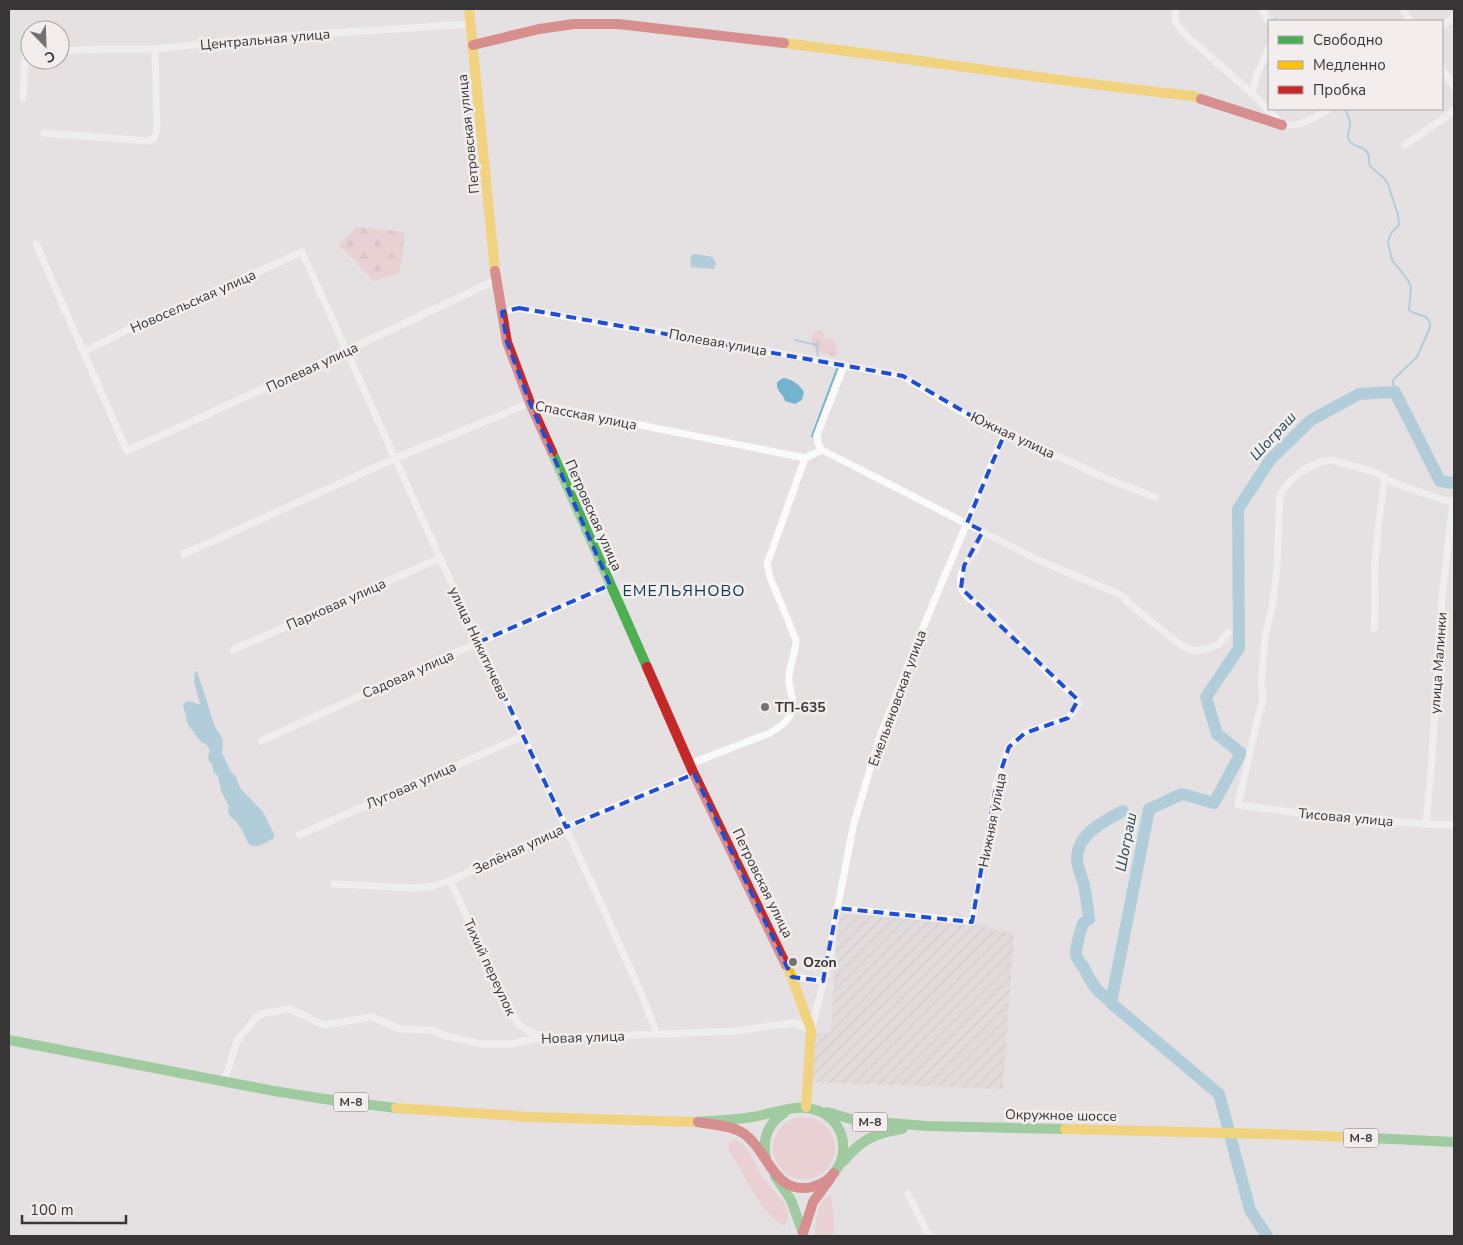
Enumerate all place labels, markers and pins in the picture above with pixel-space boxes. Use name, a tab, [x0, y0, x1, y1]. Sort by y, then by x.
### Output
place label: ТП-635	[775, 698, 826, 717]
marker: ТП-635	[759, 701, 771, 713]
place label: Ozon	[803, 953, 837, 972]
marker: Ozon	[787, 956, 799, 968]

